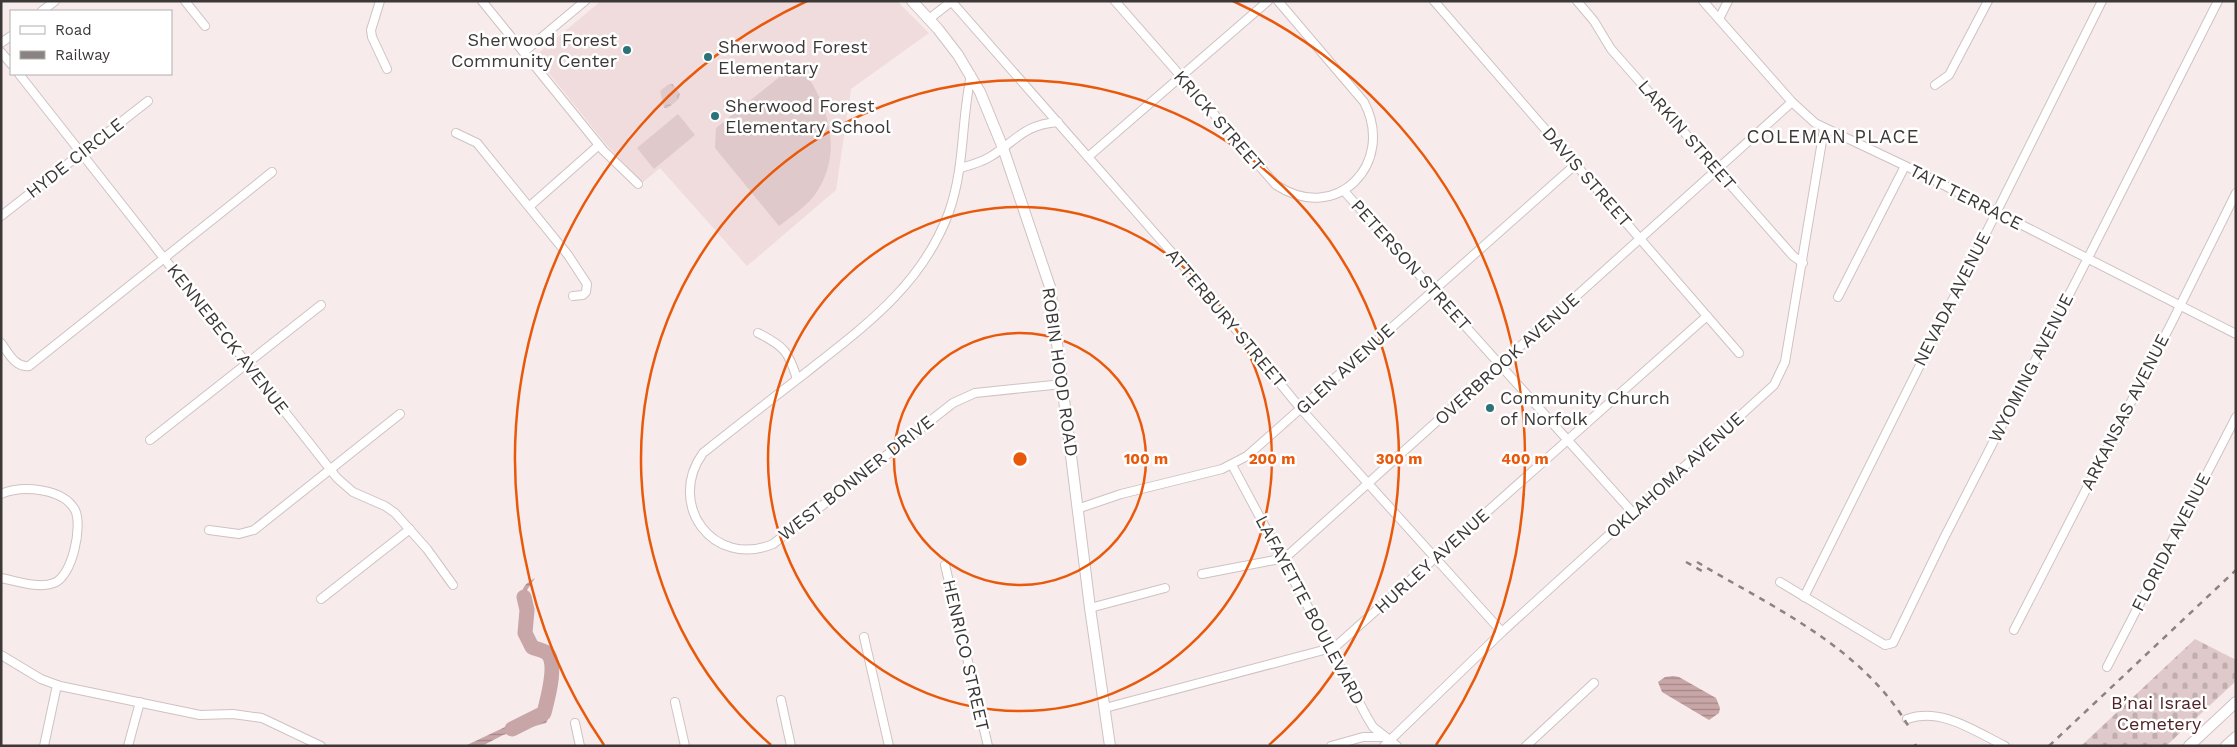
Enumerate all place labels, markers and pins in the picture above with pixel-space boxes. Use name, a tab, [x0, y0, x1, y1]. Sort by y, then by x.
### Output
place label: Sherwood Forest Community Center	[451, 29, 617, 71]
place label: Sherwood Forest Elementary	[718, 36, 868, 78]
marker: Sherwood Forest Community Center	[621, 44, 633, 56]
marker: Sherwood Forest Elementary	[702, 51, 714, 63]
place label: Sherwood Forest Elementary School	[725, 95, 891, 137]
marker: Sherwood Forest Elementary School	[709, 110, 721, 122]
place label: Community Church of Norfolk	[1500, 387, 1670, 429]
marker: Community Church of Norfolk	[1484, 402, 1496, 414]
centre of rings	[1011, 450, 1029, 468]

